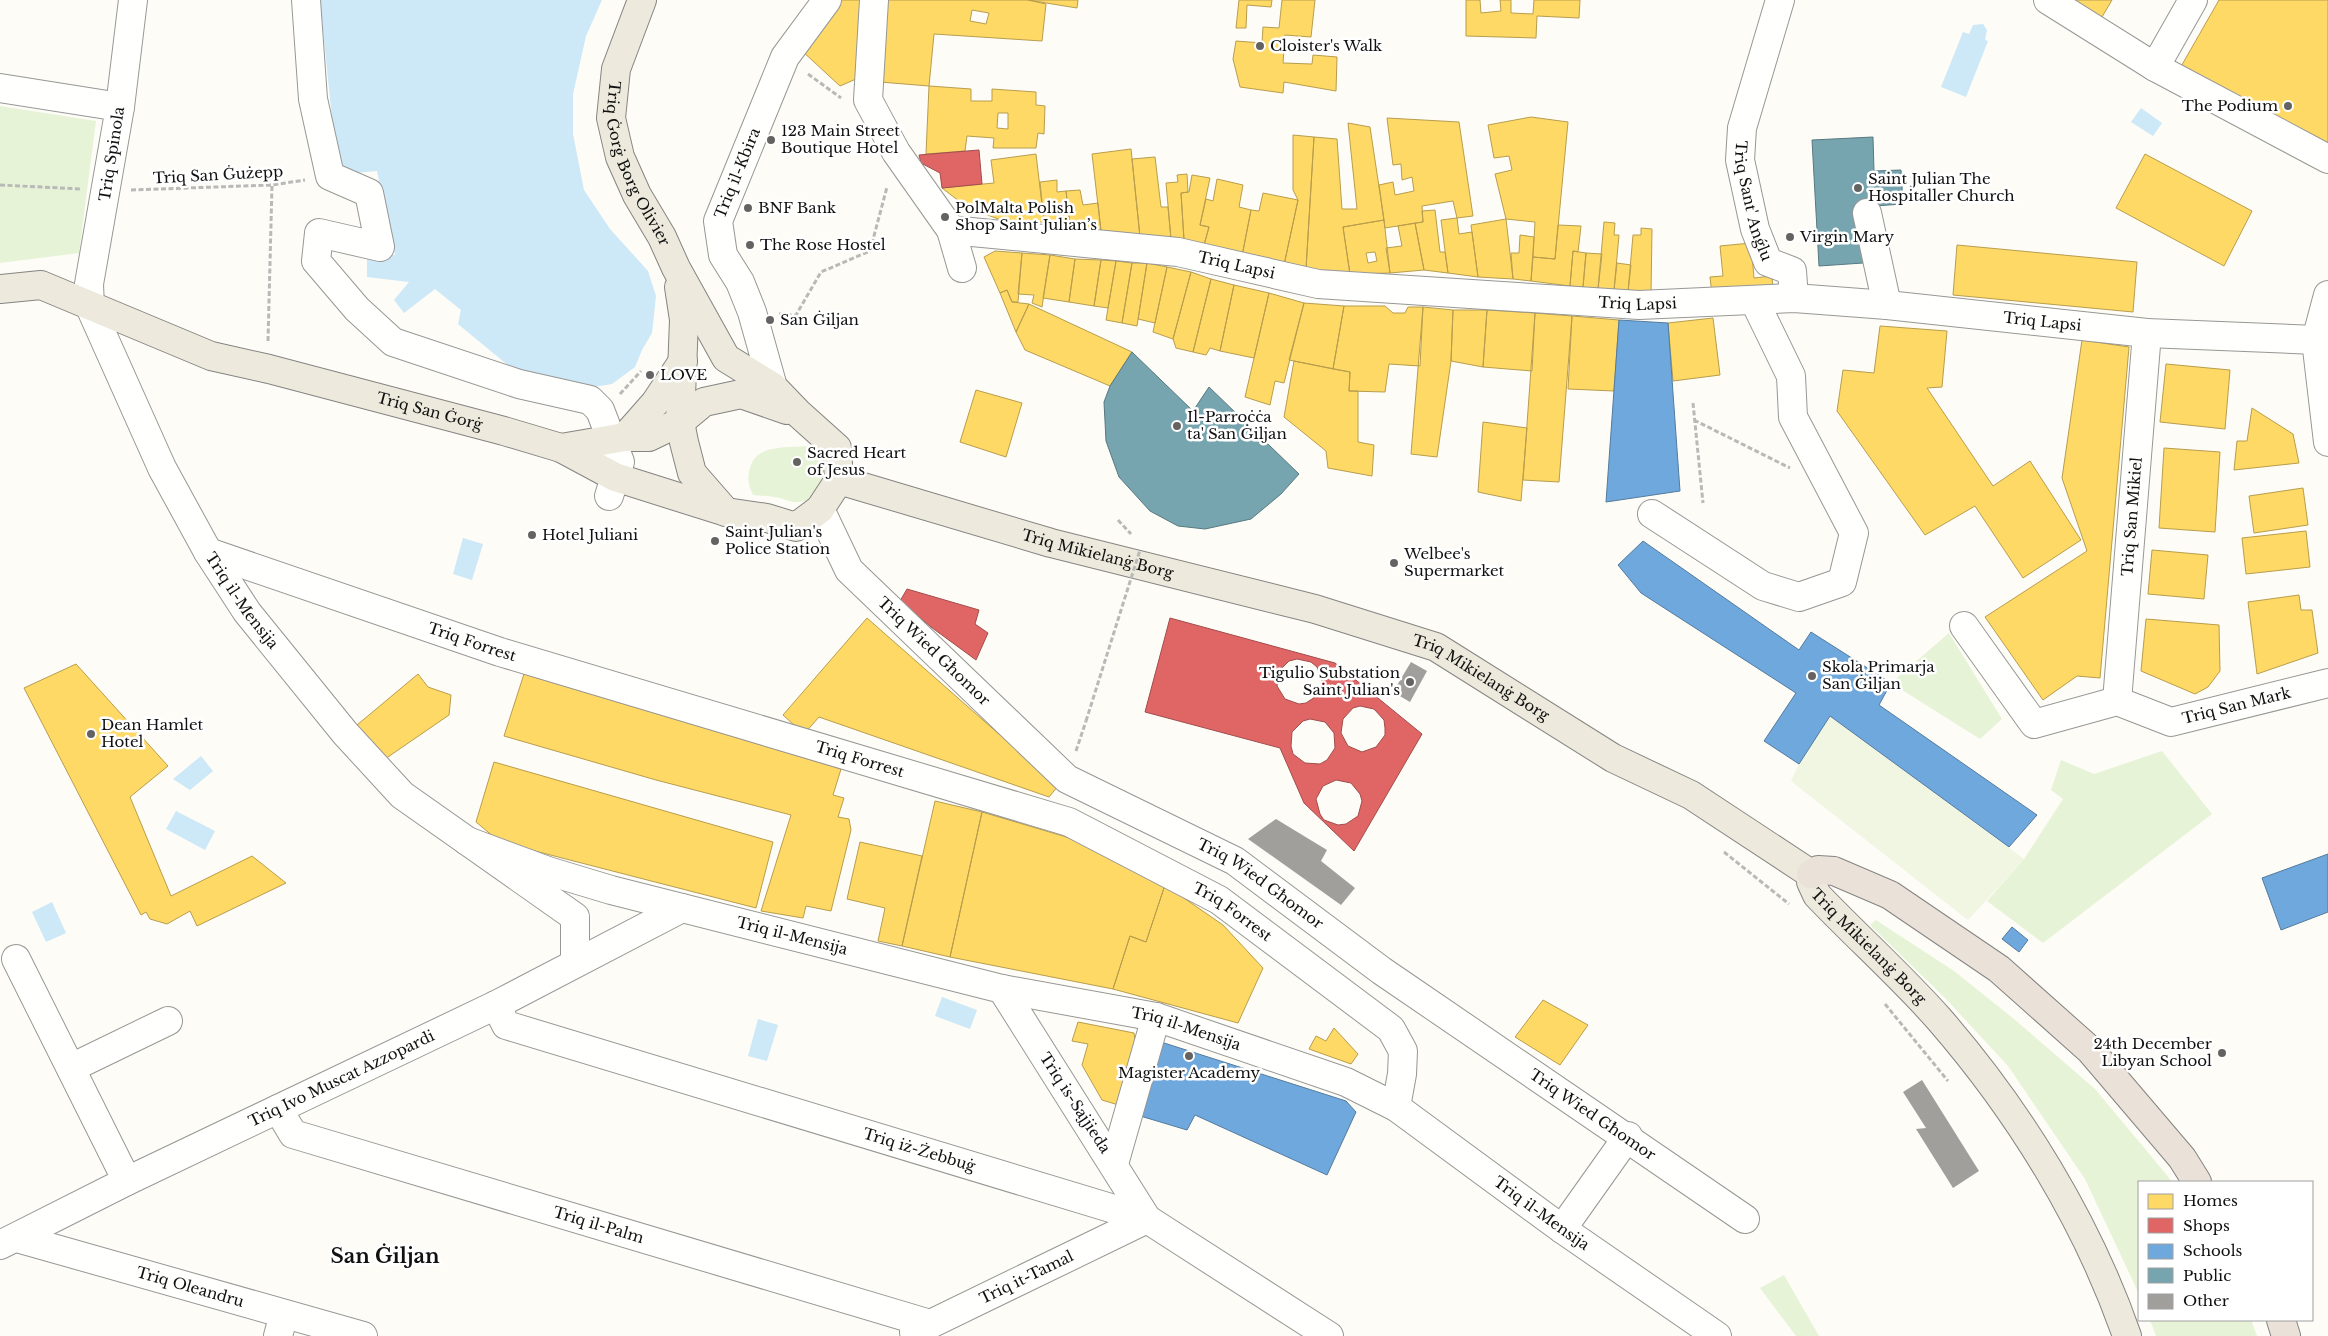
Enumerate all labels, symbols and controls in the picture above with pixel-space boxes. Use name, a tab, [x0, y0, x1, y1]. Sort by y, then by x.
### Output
place label: Cloister's Walk	[1270, 36, 1383, 55]
marker: Cloister's Walk	[1254, 40, 1266, 52]
street label: Triq Ġorġ Borg Olivier	[602, 80, 675, 249]
place label: The Podium	[2182, 96, 2278, 115]
marker: The Podium	[2282, 100, 2294, 112]
street label: Triq Spinola	[95, 105, 128, 203]
place label: 123 Main Street Boutique Hotel	[781, 121, 900, 157]
street label: Triq il-Kbira	[710, 124, 764, 221]
marker: 123 Main Street Boutique Hotel	[765, 134, 777, 146]
street label: Triq Sant' Anǵlu	[1731, 140, 1777, 264]
street label: Triq San Ġużepp	[152, 162, 284, 187]
place label: Saint Julian The Hospitaller Church	[1868, 169, 2015, 205]
marker: Saint Julian The Hospitaller Church	[1852, 182, 1864, 194]
place label: BNF Bank	[758, 198, 837, 217]
place label: PolMalta Polish Shop Saint Julian’s	[955, 198, 1097, 234]
marker: BNF Bank	[742, 202, 754, 214]
marker: PolMalta Polish Shop Saint Julian’s	[939, 211, 951, 223]
place label: Virgin Mary	[1799, 227, 1894, 246]
marker: Virgin Mary	[1784, 231, 1796, 243]
place label: The Rose Hostel	[760, 235, 886, 254]
marker: The Rose Hostel	[744, 239, 756, 251]
street label: Triq Lapsi	[1196, 247, 1277, 283]
street label: Triq Lapsi	[1598, 292, 1677, 314]
street label: Triq Lapsi	[2002, 308, 2083, 335]
place label: San Ġiljan	[780, 310, 859, 329]
marker: San Ġiljan	[764, 314, 776, 326]
place label: LOVE	[660, 365, 707, 384]
marker: LOVE	[644, 369, 656, 381]
street label: Triq San Ġorġ	[375, 388, 486, 434]
place label: Il-Parroċċa ta' San Ġiljan	[1187, 407, 1287, 443]
marker: Il-Parroċċa ta' San Ġiljan	[1171, 420, 1183, 432]
place label: Sacred Heart of Jesus	[807, 443, 907, 479]
marker: Sacred Heart of Jesus	[791, 456, 803, 468]
street label: Triq San Mikiel	[2117, 456, 2146, 577]
place label: Saint Julian's Police Station	[725, 522, 830, 558]
place label: Hotel Juliani	[542, 525, 638, 544]
street label: Triq Mikielanġ Borg	[1020, 525, 1176, 582]
marker: Hotel Juliani	[526, 529, 538, 541]
marker: Saint Julian's Police Station	[709, 535, 721, 547]
place label: Welbee's Supermarket	[1403, 544, 1505, 580]
street label: Triq il-Mensija	[202, 549, 283, 653]
marker: Welbee's Supermarket	[1388, 557, 1400, 569]
street label: Triq Wied Għomor	[874, 593, 995, 710]
street label: Triq Forrest	[426, 618, 519, 665]
street label: Triq Mikielanġ Borg	[1410, 630, 1554, 725]
place label: Skola Primarja San Ġiljan	[1822, 657, 1935, 693]
place label: Tigulio Substation Saint Julian's	[1259, 663, 1400, 699]
marker: Skola Primarja San Ġiljan	[1806, 670, 1818, 682]
marker: Tigulio Substation Saint Julian's	[1404, 676, 1416, 688]
street label: Triq San Mark	[2180, 682, 2293, 728]
place label: Dean Hamlet Hotel	[101, 715, 204, 751]
marker: Dean Hamlet Hotel	[85, 728, 97, 740]
street label: Triq Forrest	[813, 737, 907, 781]
street label: Triq Wied Għomor	[1194, 834, 1328, 933]
street label: Triq Forrest	[1190, 878, 1276, 945]
street label: Triq Mikielanġ Borg	[1807, 884, 1931, 1009]
street label: Triq il-Mensija	[735, 912, 850, 959]
street label: Triq il-Mensija	[1130, 1003, 1244, 1055]
street label: Triq Ivo Muscat Azzopardi	[245, 1026, 437, 1131]
place label: 24th December Libyan School	[2094, 1034, 2213, 1070]
marker: 24th December Libyan School	[2216, 1047, 2228, 1059]
street label: Triq is-Sajjieda	[1036, 1049, 1115, 1157]
marker: Magister Academy	[1183, 1050, 1195, 1062]
place label: Magister Academy	[1118, 1063, 1260, 1082]
street label: Triq Wied Għomor	[1526, 1065, 1660, 1165]
street label: Triq iż-Żebbuġ	[861, 1124, 979, 1176]
street label: Triq il-Mensija	[1490, 1172, 1594, 1255]
legend	[2138, 1181, 2313, 1321]
text: Homes	[2183, 1191, 2238, 1210]
street label: Triq il-Palm	[551, 1202, 646, 1247]
text: Shops	[2183, 1216, 2230, 1235]
text: Schools	[2183, 1241, 2243, 1260]
district label: San Ġiljan	[330, 1243, 440, 1268]
street label: Triq it-Tamal	[976, 1246, 1076, 1308]
street label: Triq Oleandru	[134, 1262, 246, 1311]
text: Public	[2183, 1266, 2231, 1285]
text: Other	[2183, 1291, 2230, 1310]

